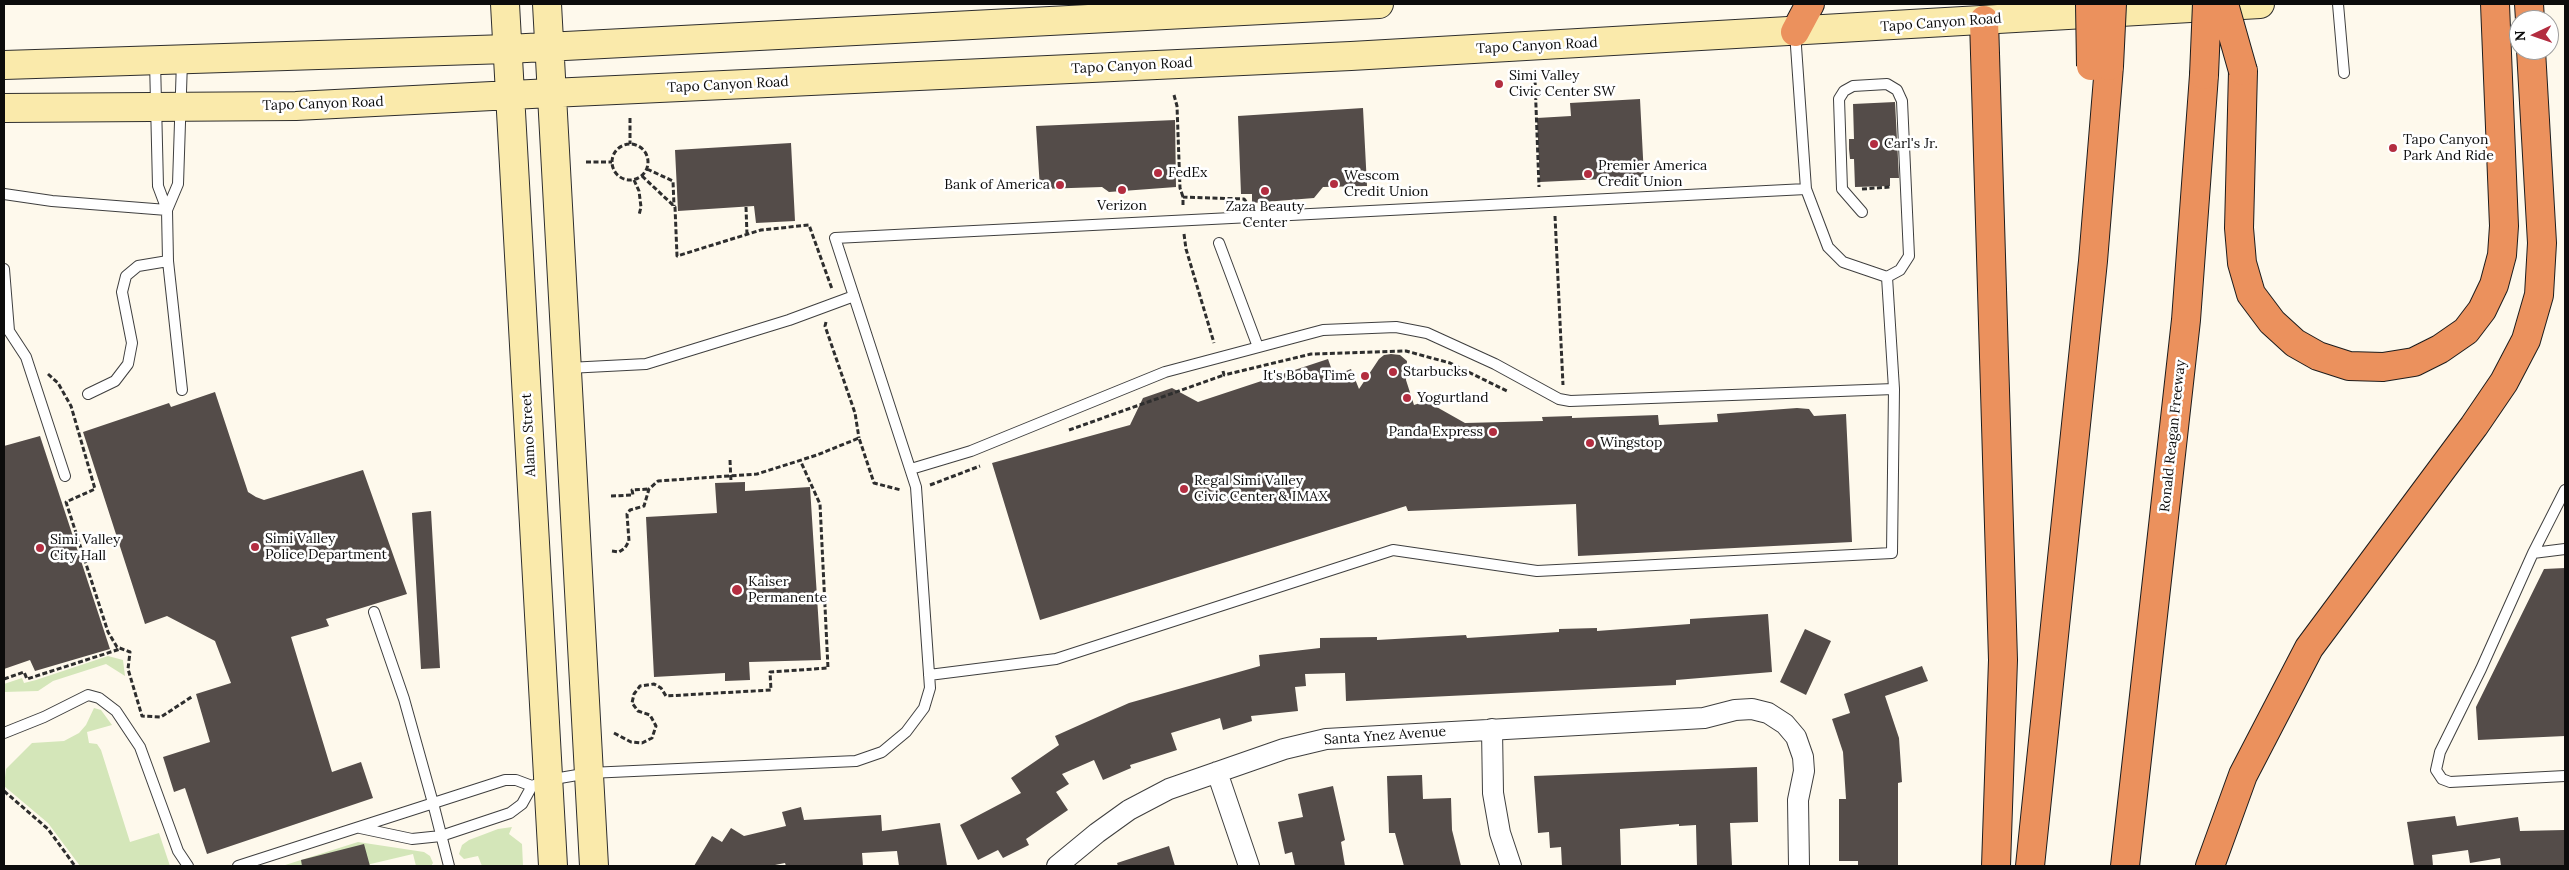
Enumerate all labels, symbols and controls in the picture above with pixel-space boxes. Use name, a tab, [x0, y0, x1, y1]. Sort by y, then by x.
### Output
street label: Tapo Canyon Road	[1880, 10, 2002, 36]
north arrow	[2509, 10, 2559, 60]
text: N	[2511, 30, 2529, 42]
street label: Tapo Canyon Road	[1476, 34, 1598, 58]
street label: Tapo Canyon Road	[1071, 54, 1193, 78]
place label: Simi Valley Civic Center SW	[1509, 68, 1615, 100]
street label: Tapo Canyon Road	[667, 73, 789, 97]
marker: Simi Valley Civic Center SW	[1493, 78, 1505, 90]
street label: Tapo Canyon Road	[262, 93, 384, 115]
place label: Tapo Canyon Park And Ride	[2403, 132, 2494, 164]
place label: Carl's Jr.	[1884, 136, 1938, 152]
marker: Carl's Jr.	[1868, 138, 1880, 150]
marker: Tapo Canyon Park And Ride	[2387, 142, 2399, 154]
place label: Premier America Credit Union	[1598, 158, 1707, 190]
place label: FedEx	[1168, 165, 1207, 181]
marker: FedEx	[1152, 167, 1164, 179]
place label: Wescom Credit Union	[1344, 168, 1429, 200]
marker: Premier America Credit Union	[1582, 168, 1594, 180]
place label: Bank of America	[944, 177, 1050, 193]
marker: Wescom Credit Union	[1328, 178, 1340, 190]
marker: Bank of America	[1054, 179, 1066, 191]
marker: Verizon	[1116, 184, 1128, 196]
marker: Zaza Beauty Center	[1259, 185, 1271, 197]
place label: Verizon	[1097, 198, 1147, 214]
place label: Zaza Beauty Center	[1226, 199, 1304, 232]
street label: Ronald Reagan Freeway	[2157, 359, 2189, 513]
place label: Starbucks	[1403, 364, 1467, 380]
marker: Starbucks	[1387, 366, 1399, 378]
place label: It's Boba Time	[1263, 368, 1355, 384]
marker: It's Boba Time	[1359, 370, 1371, 382]
place label: Yogurtland	[1417, 390, 1489, 406]
marker: Yogurtland	[1401, 392, 1413, 404]
street label: Alamo Street	[518, 393, 540, 477]
place label: Panda Express	[1389, 424, 1483, 440]
marker: Panda Express	[1487, 426, 1499, 438]
place label: Wingstop	[1600, 435, 1662, 451]
marker: Wingstop	[1584, 437, 1596, 449]
place label: Regal Simi Valley Civic Center & IMAX	[1194, 473, 1328, 506]
marker: Regal Simi Valley Civic Center & IMAX	[1178, 483, 1190, 495]
place label: Simi Valley Police Department	[265, 531, 387, 564]
place label: Simi Valley City Hall	[50, 532, 120, 564]
marker: Simi Valley Police Department	[249, 541, 261, 553]
marker: Simi Valley City Hall	[34, 542, 46, 554]
place label: Kaiser Permanente	[748, 574, 827, 606]
marker: Kaiser Permanente	[730, 583, 744, 597]
street label: Santa Ynez Avenue	[1323, 723, 1447, 749]

